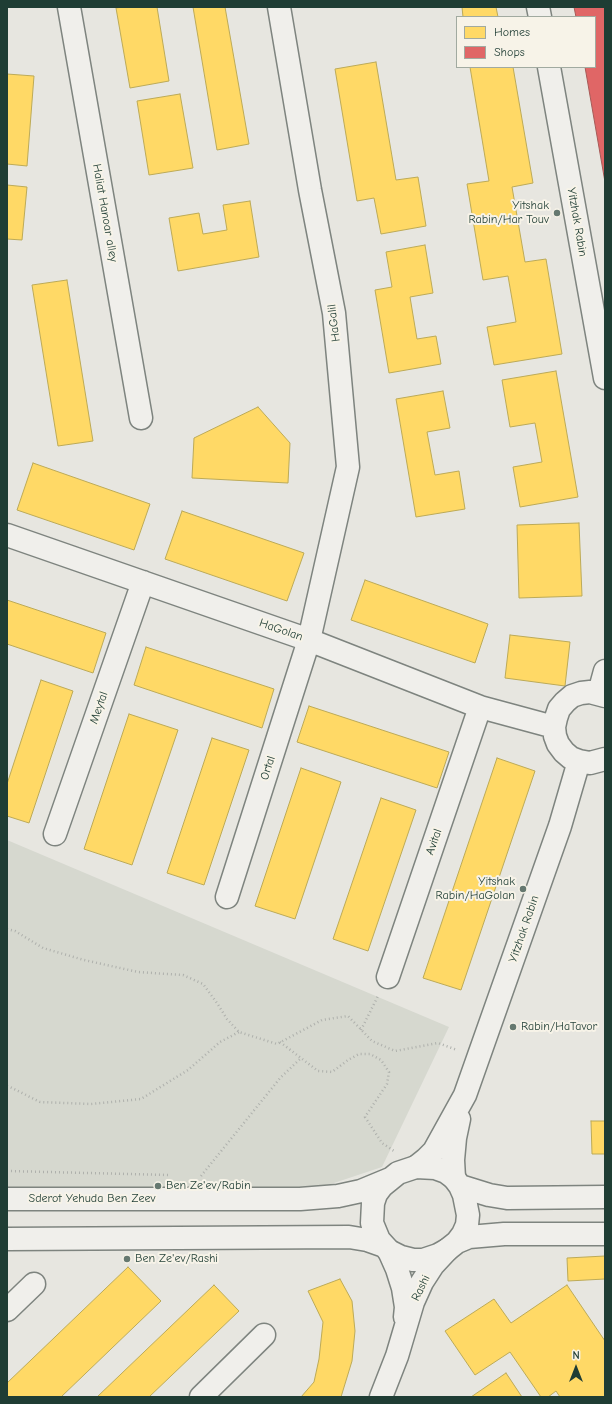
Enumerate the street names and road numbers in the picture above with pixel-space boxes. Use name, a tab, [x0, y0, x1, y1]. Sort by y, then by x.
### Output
street label: Haliat Hanoar alley	[89, 163, 121, 263]
street label: Yitzhak Rabin	[564, 186, 590, 258]
street label: HaGalil	[325, 303, 343, 343]
street label: HaGolan	[257, 616, 305, 644]
street label: Meytal	[87, 690, 111, 726]
street label: Ortal	[257, 754, 279, 782]
street label: Avital	[423, 827, 445, 857]
street label: Yitzhak Rabin	[506, 894, 542, 964]
street label: Sderot Yehuda Ben Zeev	[29, 1192, 155, 1206]
street label: Rashi	[409, 1273, 433, 1303]

